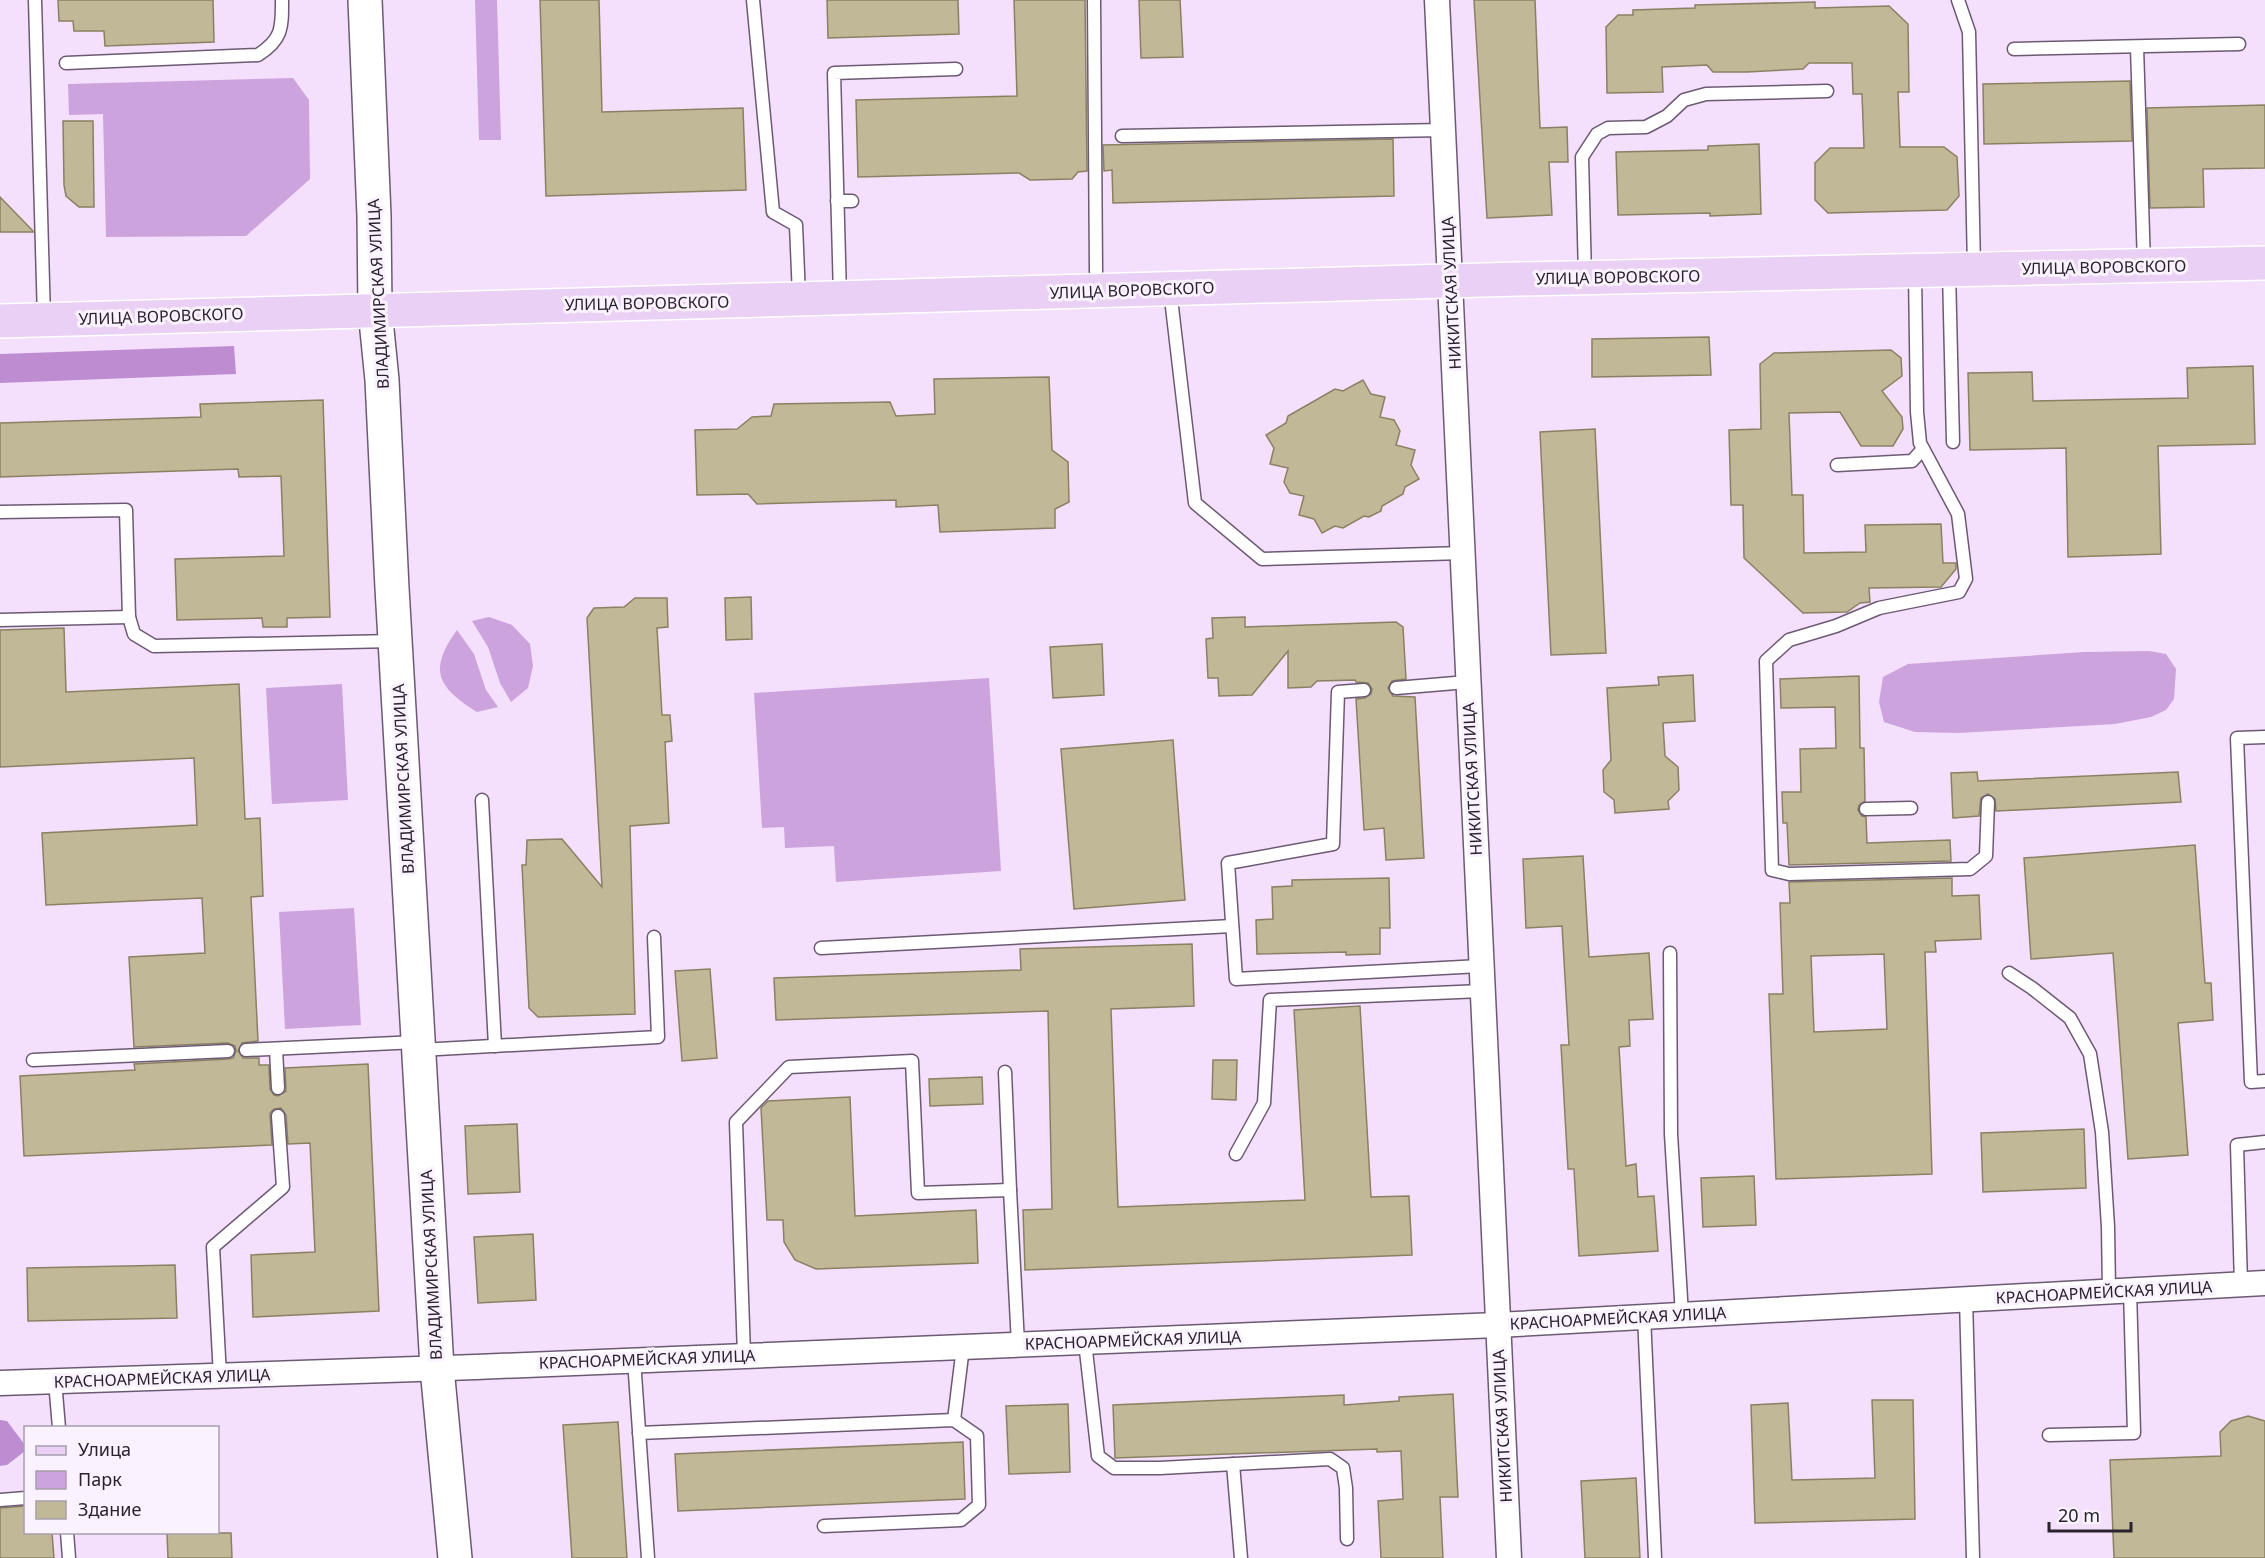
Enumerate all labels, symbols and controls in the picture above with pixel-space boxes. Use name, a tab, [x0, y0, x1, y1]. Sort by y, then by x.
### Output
street label: ВЛАДИМИРСКАЯ УЛИЦА	[362, 198, 394, 390]
street label: НИКИТСКАЯ УЛИЦА	[1436, 215, 1466, 370]
street label: УЛИЦА ВОРОВСКОГО	[2021, 255, 2187, 279]
street label: УЛИЦА ВОРОВСКОГО	[1535, 265, 1701, 289]
street label: УЛИЦА ВОРОВСКОГО	[1049, 276, 1215, 304]
street label: УЛИЦА ВОРОВСКОГО	[564, 291, 730, 315]
street label: УЛИЦА ВОРОВСКОГО	[78, 302, 244, 330]
street label: ВЛАДИМИРСКАЯ УЛИЦА	[387, 683, 419, 875]
street label: НИКИТСКАЯ УЛИЦА	[1457, 701, 1487, 856]
street label: ВЛАДИМИРСКАЯ УЛИЦА	[415, 1169, 447, 1361]
street label: КРАСНОАРМЕЙСКАЯ УЛИЦА	[1995, 1275, 2214, 1309]
street label: КРАСНОАРМЕЙСКАЯ УЛИЦА	[1509, 1301, 1728, 1335]
street label: КРАСНОАРМЕЙСКАЯ УЛИЦА	[1024, 1325, 1242, 1355]
street label: КРАСНОАРМЕЙСКАЯ УЛИЦА	[538, 1344, 756, 1374]
street label: НИКИТСКАЯ УЛИЦА	[1487, 1348, 1517, 1503]
street label: КРАСНОАРМЕЙСКАЯ УЛИЦА	[53, 1363, 271, 1393]
legend	[24, 1426, 219, 1534]
text: Улица	[78, 1437, 131, 1461]
text: Парк	[78, 1467, 122, 1491]
scale bar	[2049, 1495, 2132, 1533]
text: Здание	[78, 1497, 142, 1521]
text: 20 m	[2058, 1503, 2100, 1527]

